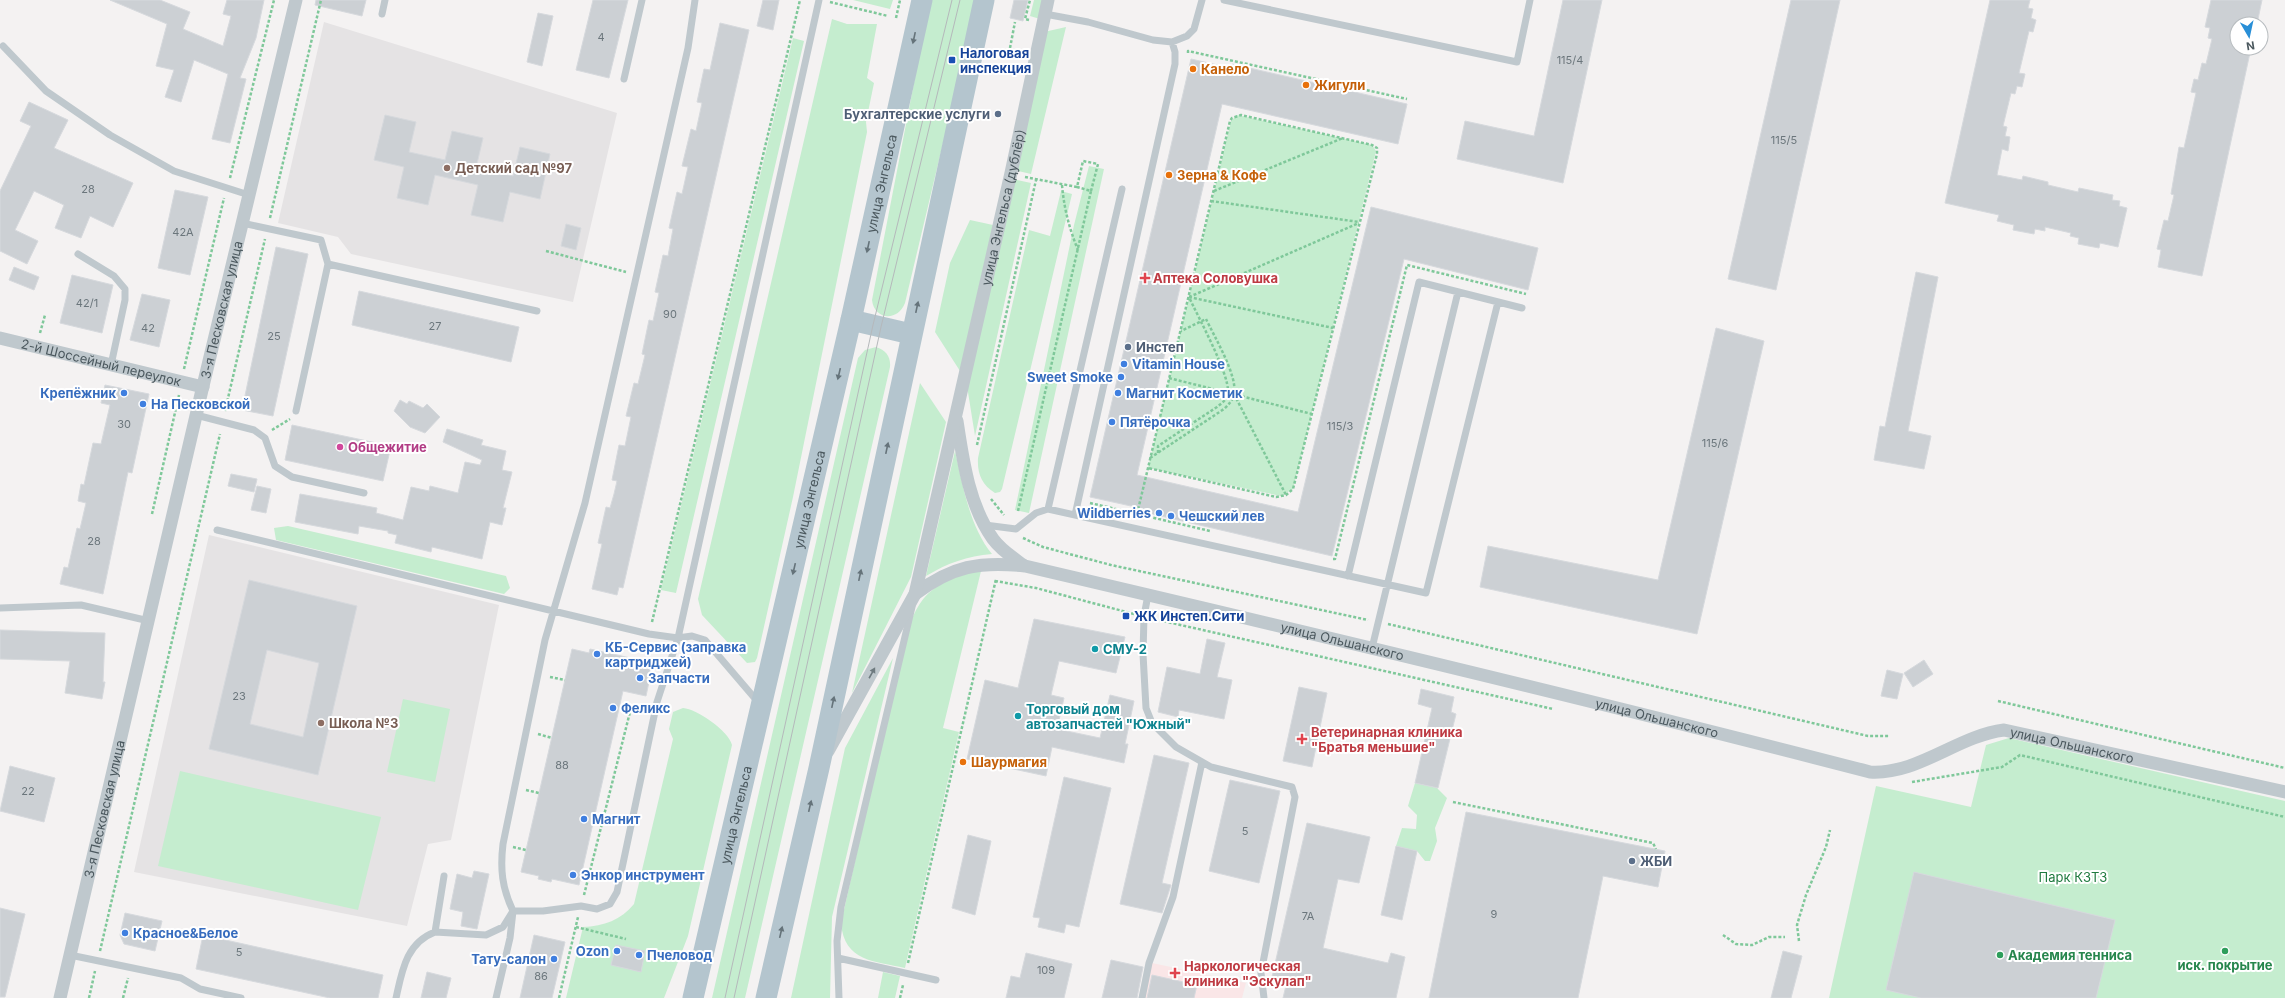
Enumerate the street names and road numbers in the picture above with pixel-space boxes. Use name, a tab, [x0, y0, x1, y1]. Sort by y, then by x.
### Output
street label: улица Энгельса (дублёр)	[978, 128, 1028, 287]
street label: улица Энгельса	[863, 133, 900, 234]
street label: 3-я Песковская улица	[197, 239, 246, 380]
street label: 2-й Шоссейный переулок	[20, 335, 183, 389]
street label: улица Энгельса	[790, 449, 828, 550]
street label: улица Ольшанского	[1279, 619, 1406, 664]
street label: улица Ольшанского	[1594, 695, 1720, 741]
street label: улица Ольшанского	[2009, 724, 2136, 766]
street label: 3-я Песковская улица	[80, 739, 128, 880]
street label: улица Энгельса	[716, 764, 755, 866]

